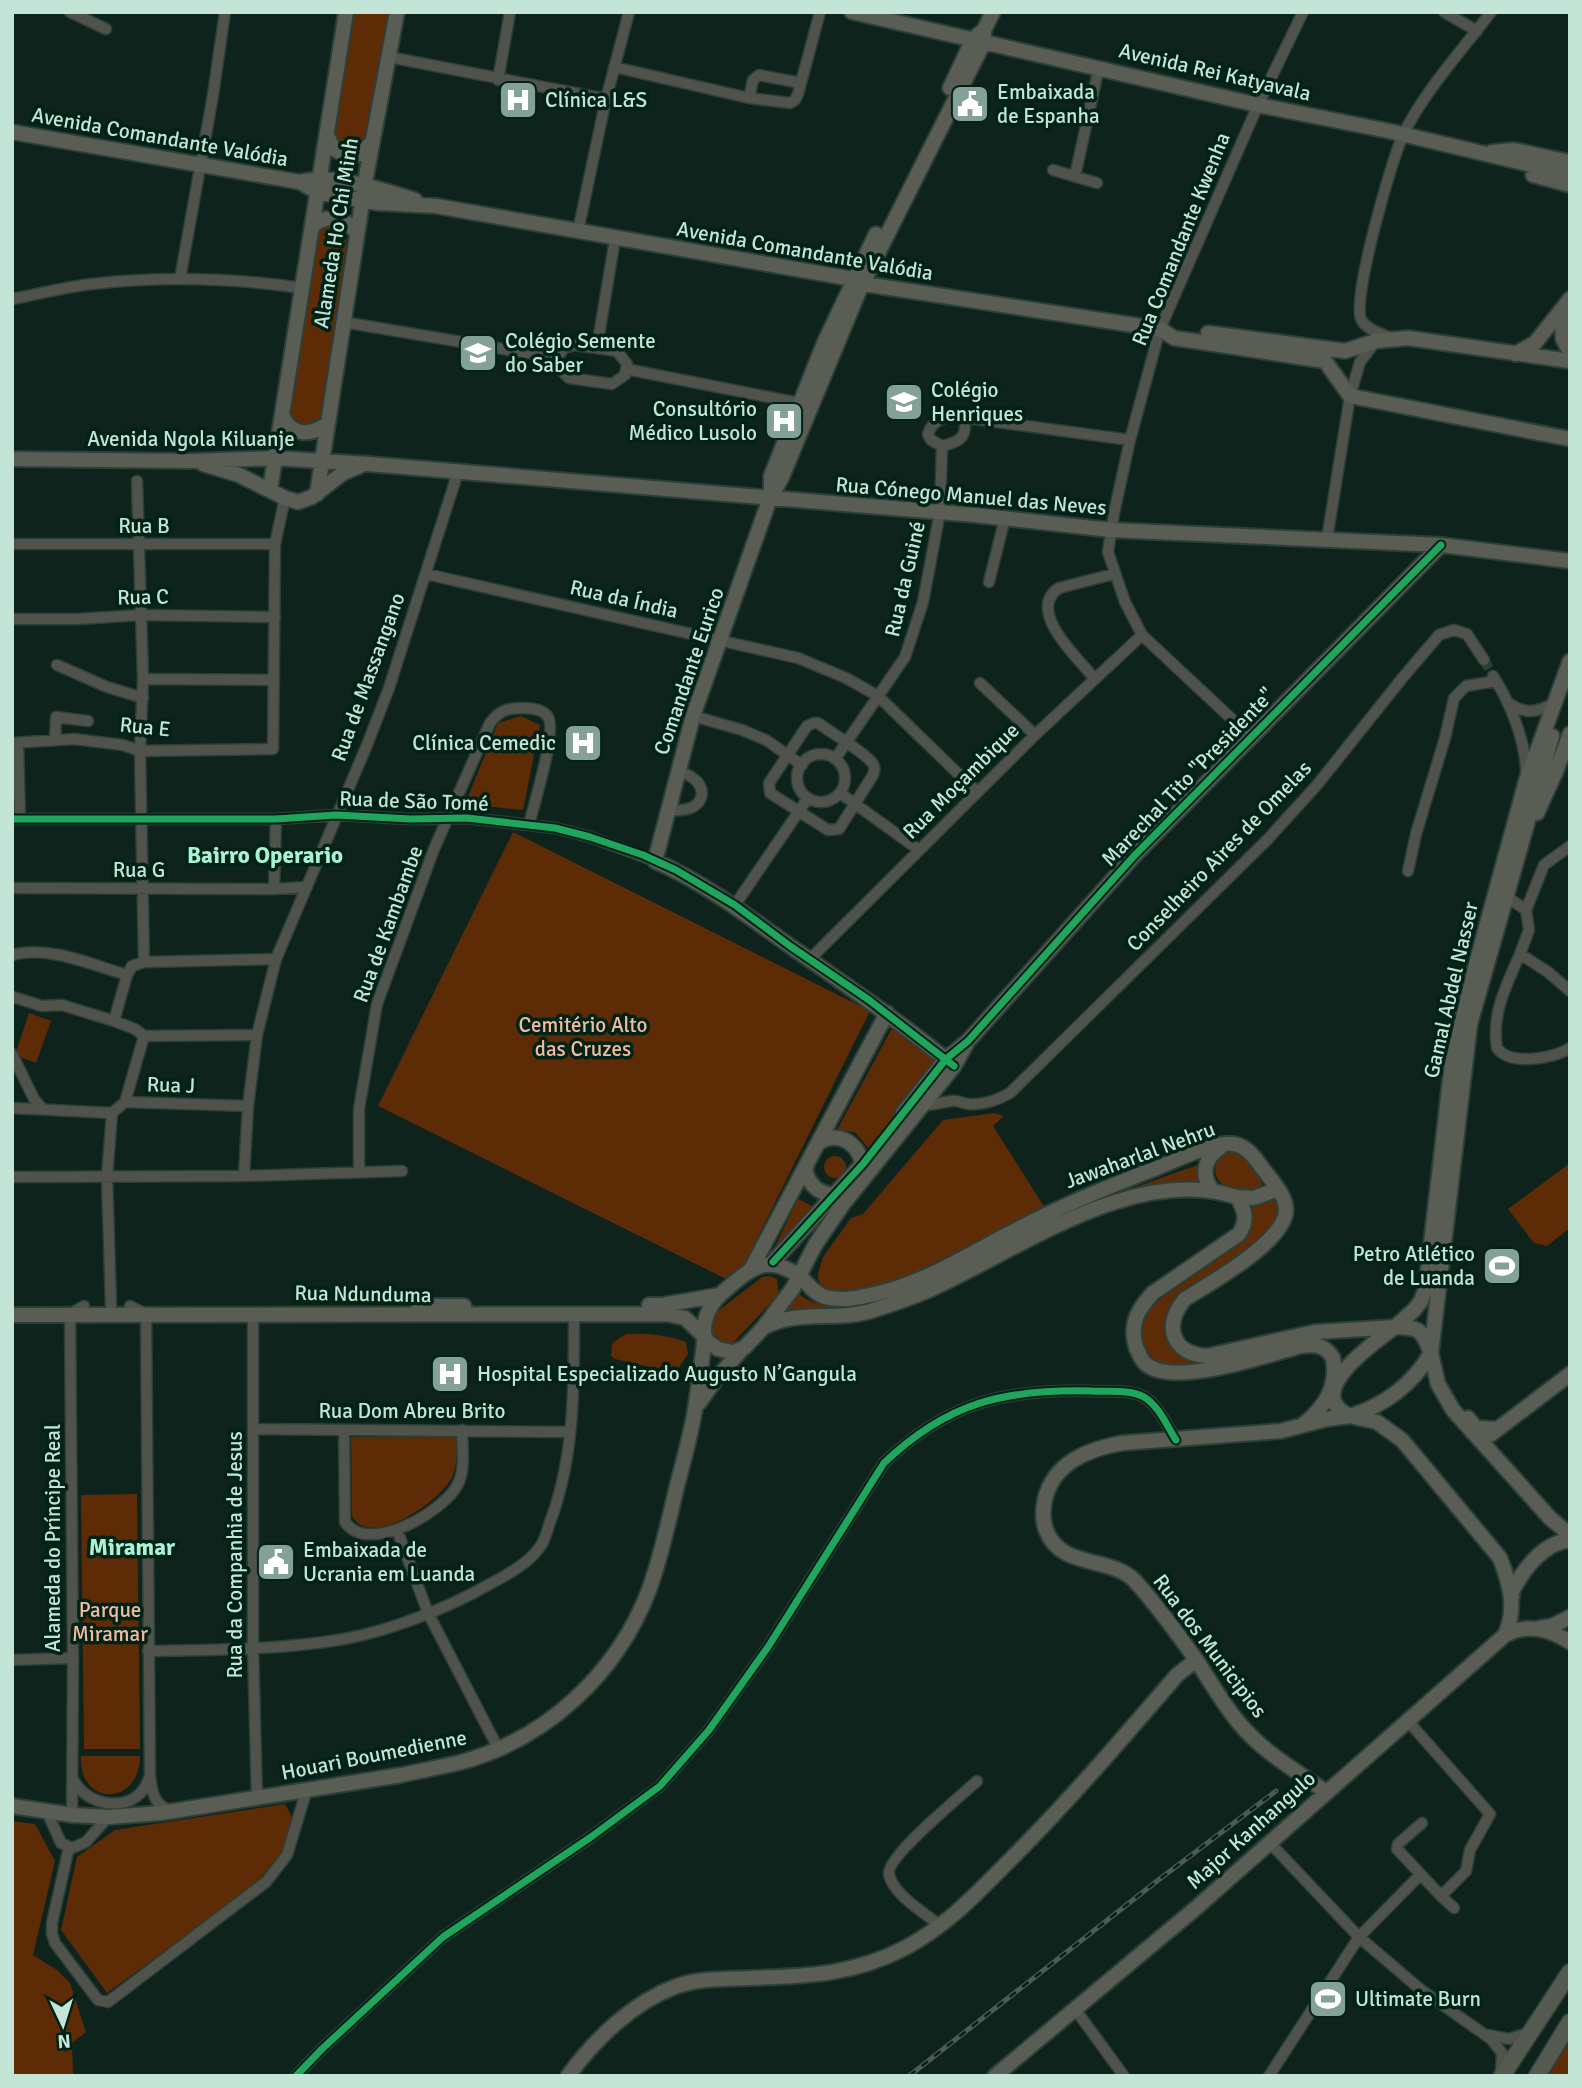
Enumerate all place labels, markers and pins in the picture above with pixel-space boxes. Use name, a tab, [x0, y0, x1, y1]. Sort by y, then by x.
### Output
hospital icon: Clínica L&S	[497, 79, 539, 121]
place label: Embaixada de Espanha	[997, 79, 1100, 129]
public building icon: Embaixada de Espanha	[949, 83, 991, 125]
place label: Clínica L&S	[545, 87, 647, 113]
place label: Colégio Semente do Saber	[505, 328, 656, 378]
school or university icon: Colégio Semente do Saber	[457, 332, 499, 374]
place label: Colégio Henriques	[931, 377, 1023, 427]
school or university icon: Colégio Henriques	[883, 381, 925, 423]
place label: Consultório Médico Lusolo	[629, 396, 757, 446]
hospital icon: Consultório Médico Lusolo	[763, 400, 805, 442]
hospital icon: Clínica Cemedic	[562, 722, 604, 764]
place label: Clínica Cemedic	[412, 730, 556, 756]
place label: Petro Atlético de Luanda	[1353, 1241, 1475, 1291]
sports icon: Petro Atlético de Luanda	[1481, 1245, 1523, 1287]
hospital icon: Hospital Especializado Augusto N’Gangula	[429, 1353, 471, 1395]
place label: Hospital Especializado Augusto N’Gangula	[477, 1361, 857, 1387]
place label: Embaixada de Ucrania em Luanda	[303, 1537, 475, 1587]
public building icon: Embaixada de Ucrania em Luanda	[255, 1541, 297, 1583]
sports icon: Ultimate Burn	[1307, 1978, 1349, 2020]
place label: Ultimate Burn	[1355, 1986, 1481, 2012]

